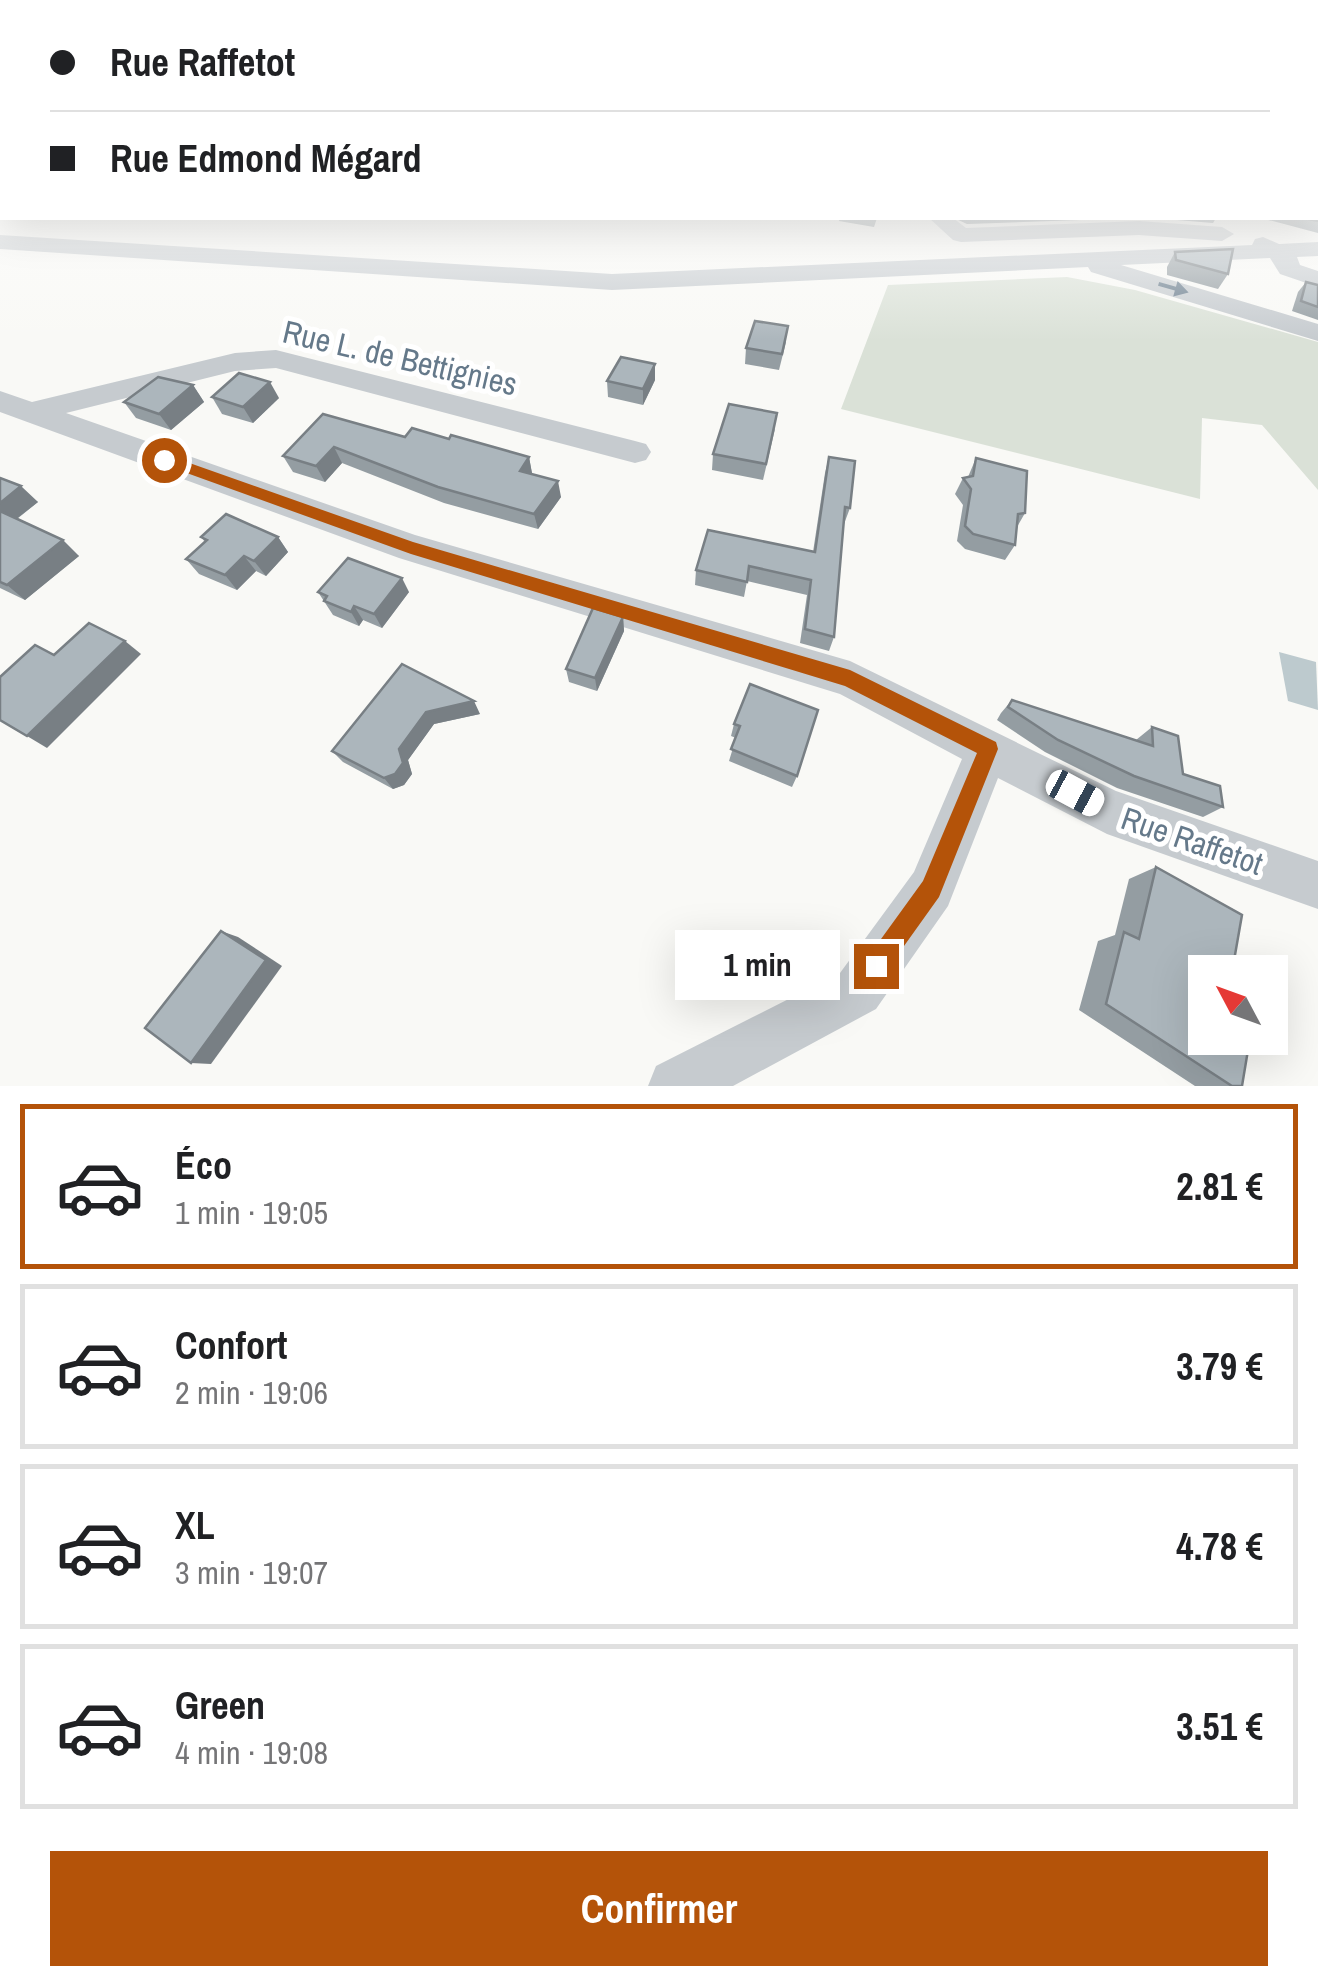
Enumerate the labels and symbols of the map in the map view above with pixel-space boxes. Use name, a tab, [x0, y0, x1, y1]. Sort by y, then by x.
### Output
one-way arrow	[1158, 281, 1189, 297]
street label: Rue L. de Bettignies	[279, 310, 522, 405]
route start	[142, 438, 187, 483]
car	[1041, 766, 1109, 820]
street label: Rue Raffetot	[1116, 796, 1269, 885]
callout: 1 min	[676, 931, 841, 1001]
route end	[854, 944, 899, 989]
north arrow	[1188, 955, 1288, 1055]

